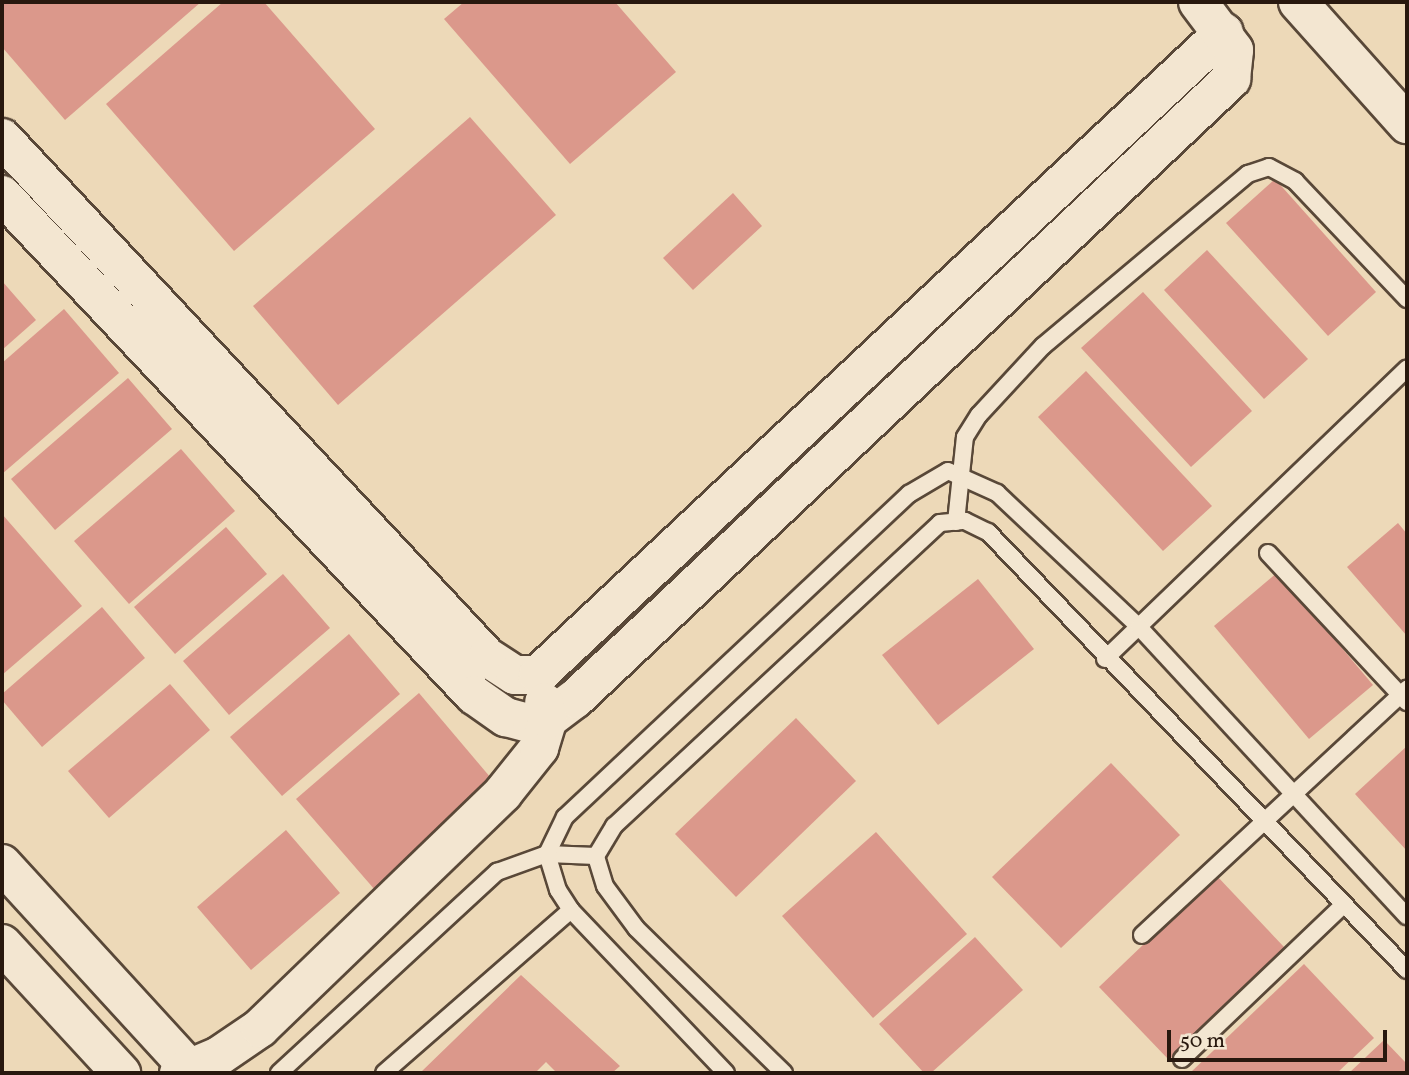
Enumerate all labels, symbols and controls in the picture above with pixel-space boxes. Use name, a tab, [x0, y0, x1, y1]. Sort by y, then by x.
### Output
scale bar	[1171, 1016, 1392, 1060]
text: 50 m	[1180, 1027, 1225, 1056]

